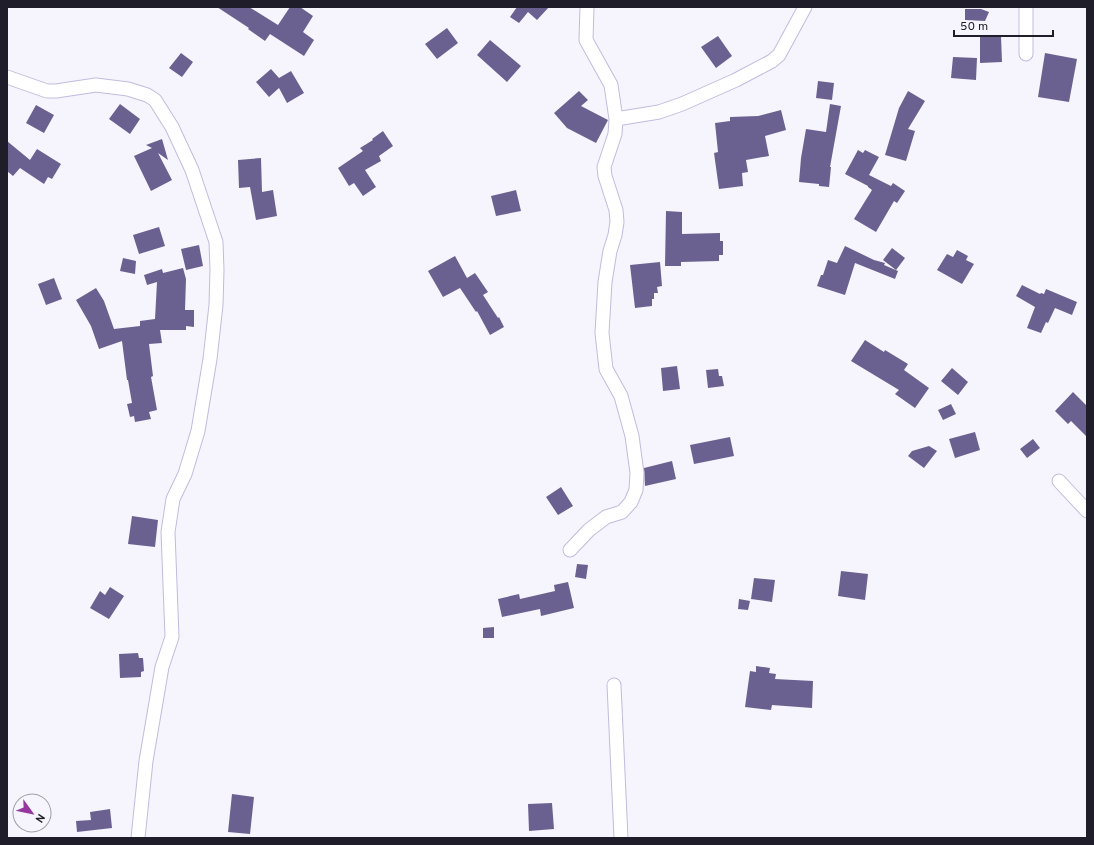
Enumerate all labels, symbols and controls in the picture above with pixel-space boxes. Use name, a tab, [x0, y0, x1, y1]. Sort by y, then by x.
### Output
scale bar	[954, 12, 1053, 38]
text: 50 m	[960, 19, 988, 35]
north arrow	[12, 793, 52, 833]
text: N	[32, 811, 48, 825]

